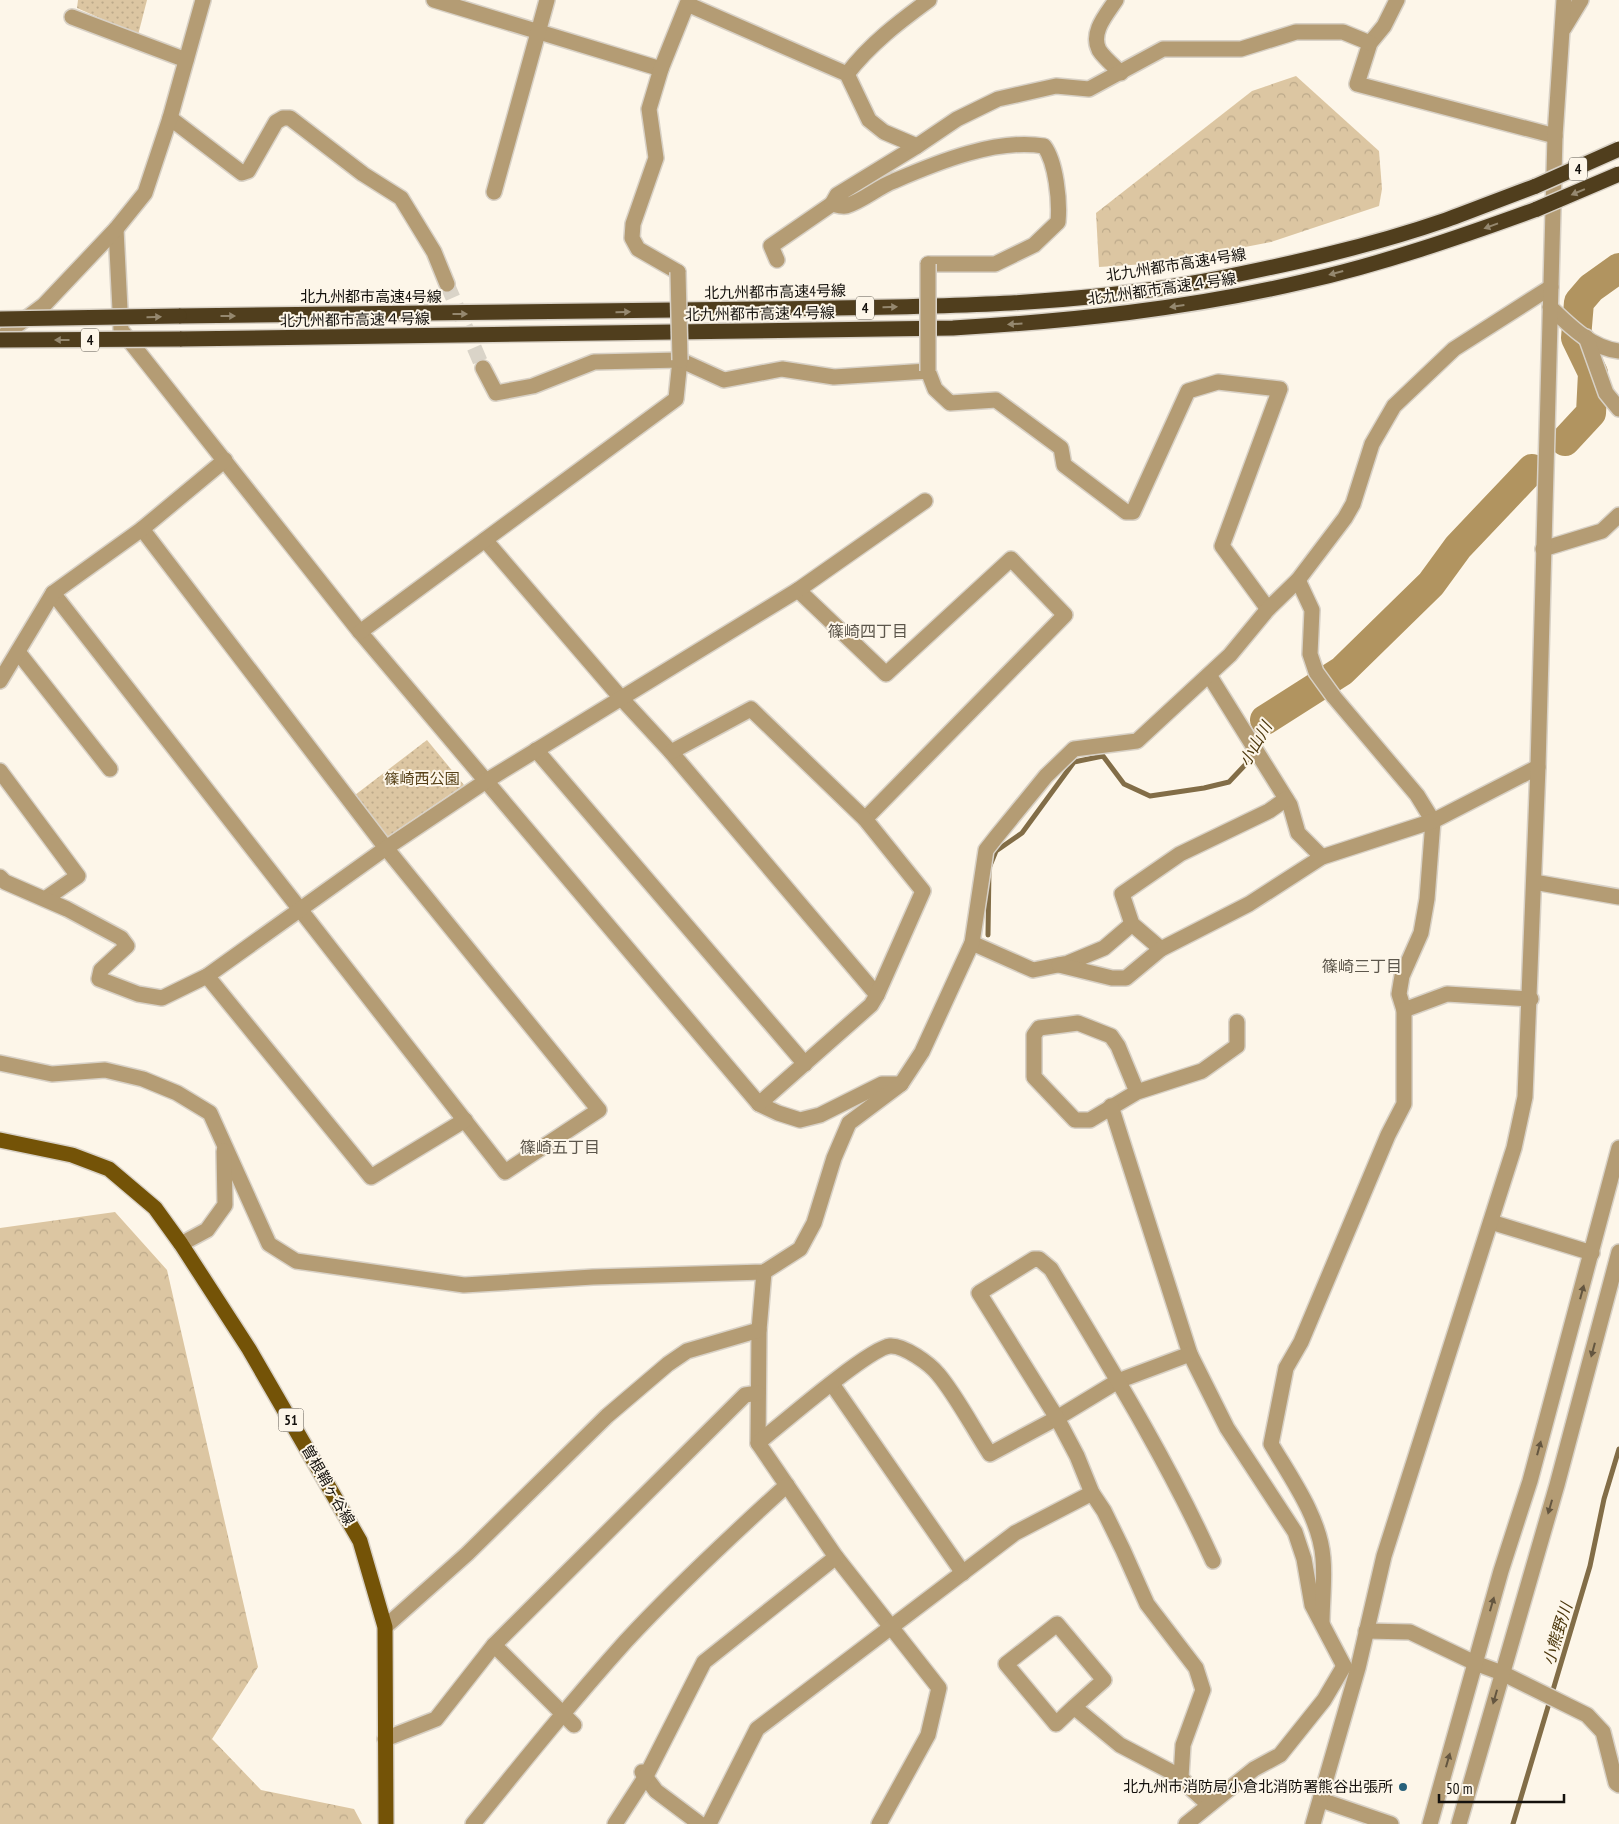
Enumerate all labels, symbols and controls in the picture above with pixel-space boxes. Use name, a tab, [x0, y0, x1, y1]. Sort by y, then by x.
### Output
road number: 4	[1569, 157, 1587, 180]
one-way arrow	[1571, 188, 1585, 196]
one-way arrow	[1483, 222, 1498, 230]
street label: 北九州都市高速4号線	[1104, 244, 1247, 285]
street label: 北九州都市高速４号線	[1086, 269, 1238, 308]
one-way arrow	[1328, 270, 1343, 278]
street label: 北九州都市高速4号線	[704, 281, 846, 302]
street label: 北九州都市高速4号線	[300, 287, 442, 306]
road number: 4	[856, 296, 874, 320]
one-way arrow	[1168, 302, 1184, 310]
street label: 北九州都市高速４号線	[685, 303, 835, 324]
one-way arrow	[882, 303, 898, 311]
one-way arrow	[615, 308, 631, 316]
street label: 北九州都市高速４号線	[280, 309, 430, 330]
one-way arrow	[452, 310, 468, 318]
one-way arrow	[146, 312, 162, 320]
one-way arrow	[220, 312, 236, 320]
one-way arrow	[1007, 321, 1023, 329]
road number: 4	[81, 328, 99, 352]
one-way arrow	[53, 336, 69, 344]
district label: 篠崎四丁目	[828, 621, 908, 641]
water label: 小山川	[1234, 716, 1277, 770]
park label: 篠崎西公園	[384, 769, 460, 788]
district label: 篠崎三丁目	[1322, 956, 1402, 976]
district label: 篠崎五丁目	[520, 1137, 600, 1157]
one-way arrow	[1578, 1284, 1586, 1299]
one-way arrow	[1589, 1343, 1597, 1358]
road number: 51	[278, 1408, 304, 1432]
street label: 曽根鞘ヶ谷線	[298, 1441, 359, 1528]
one-way arrow	[1536, 1441, 1544, 1456]
one-way arrow	[1546, 1499, 1554, 1514]
one-way arrow	[1488, 1596, 1496, 1611]
water label: 小熊野川	[1538, 1599, 1577, 1668]
one-way arrow	[1491, 1689, 1499, 1704]
one-way arrow	[1444, 1753, 1452, 1768]
scale bar	[1439, 1772, 1564, 1804]
place label: 北九州市消防局小倉北消防署熊谷出張所	[1123, 1777, 1393, 1796]
text: 50 m	[1446, 1779, 1472, 1798]
marker: 北九州市消防局小倉北消防署熊谷出張所	[1397, 1781, 1409, 1793]

